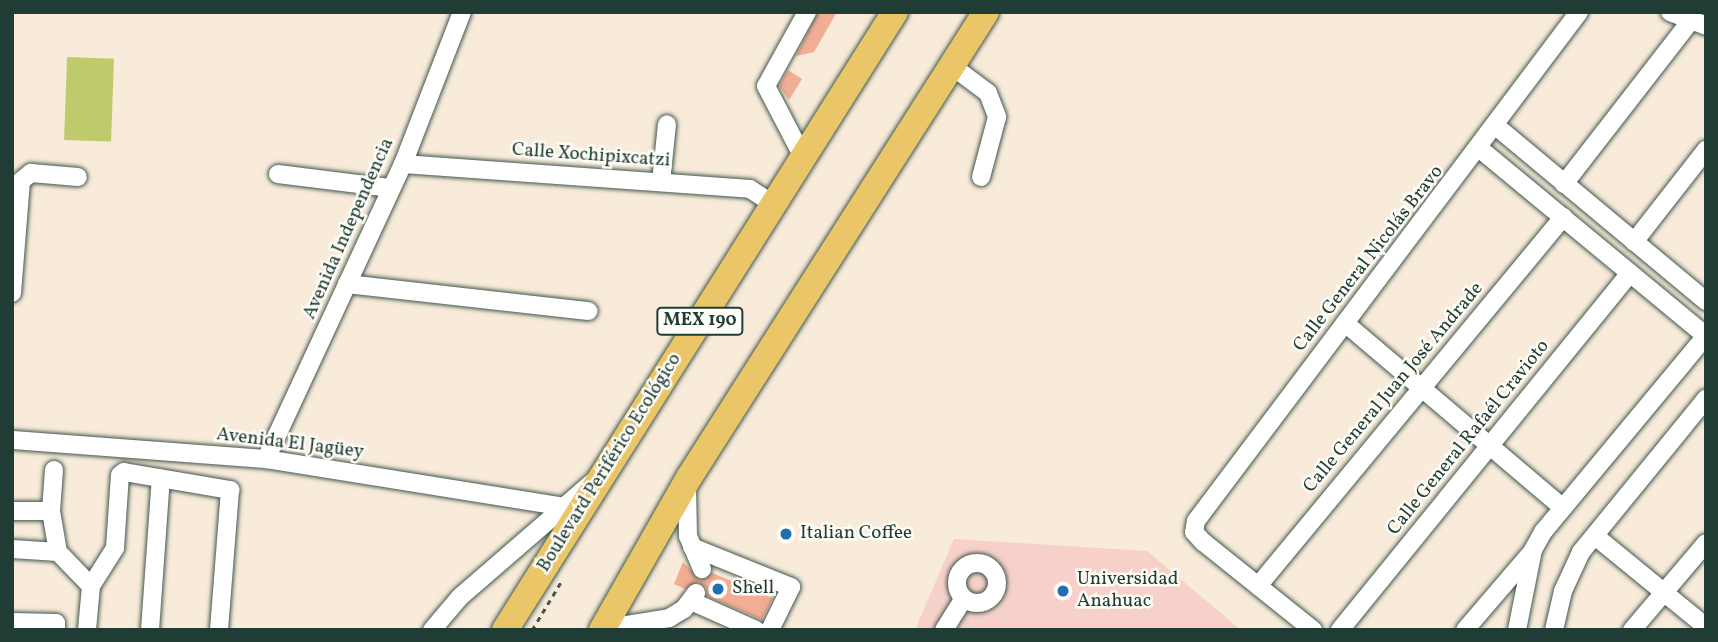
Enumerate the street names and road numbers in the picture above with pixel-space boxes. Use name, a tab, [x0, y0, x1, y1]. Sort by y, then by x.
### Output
street label: Avenida Independencia	[299, 135, 399, 323]
street label: Calle Xochipixcatzi	[511, 139, 671, 173]
street label: Calle General Nicolás Bravo	[1289, 161, 1449, 357]
street label: Calle General Juan José Andrade	[1299, 278, 1489, 498]
road number: MEX 190	[656, 306, 744, 335]
street label: Calle General Rafaél Cravioto	[1383, 336, 1555, 540]
street label: Boulevard Periférico Ecológico	[533, 349, 687, 577]
street label: Avenida El Jagüey	[215, 424, 365, 464]

